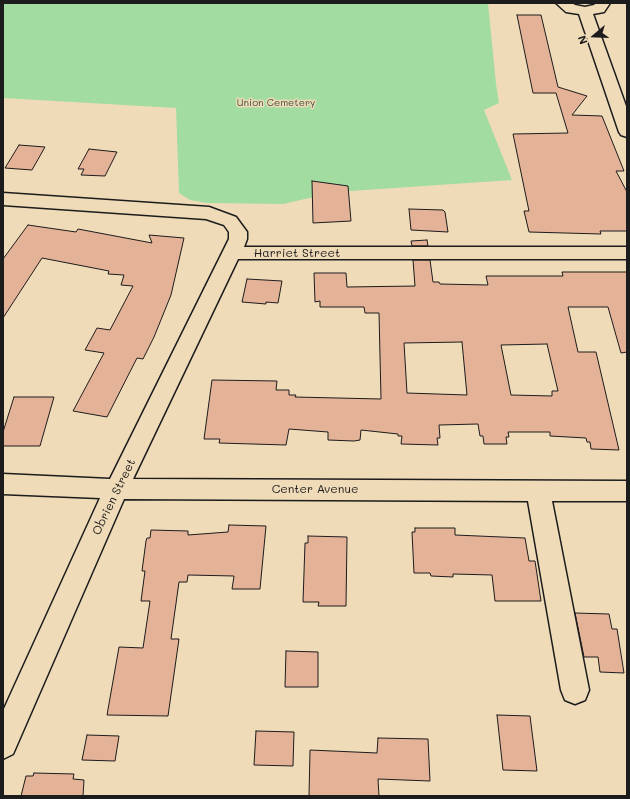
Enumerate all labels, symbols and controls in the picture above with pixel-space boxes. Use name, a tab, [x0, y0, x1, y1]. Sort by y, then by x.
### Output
north arrow	[574, 16, 614, 56]
text: N	[574, 34, 591, 46]
park label: Union Cemetery	[237, 97, 315, 109]
street label: Harriet Street	[254, 246, 340, 260]
street label: Obrien Street	[89, 457, 139, 537]
street label: Center Avenue	[272, 482, 358, 496]

